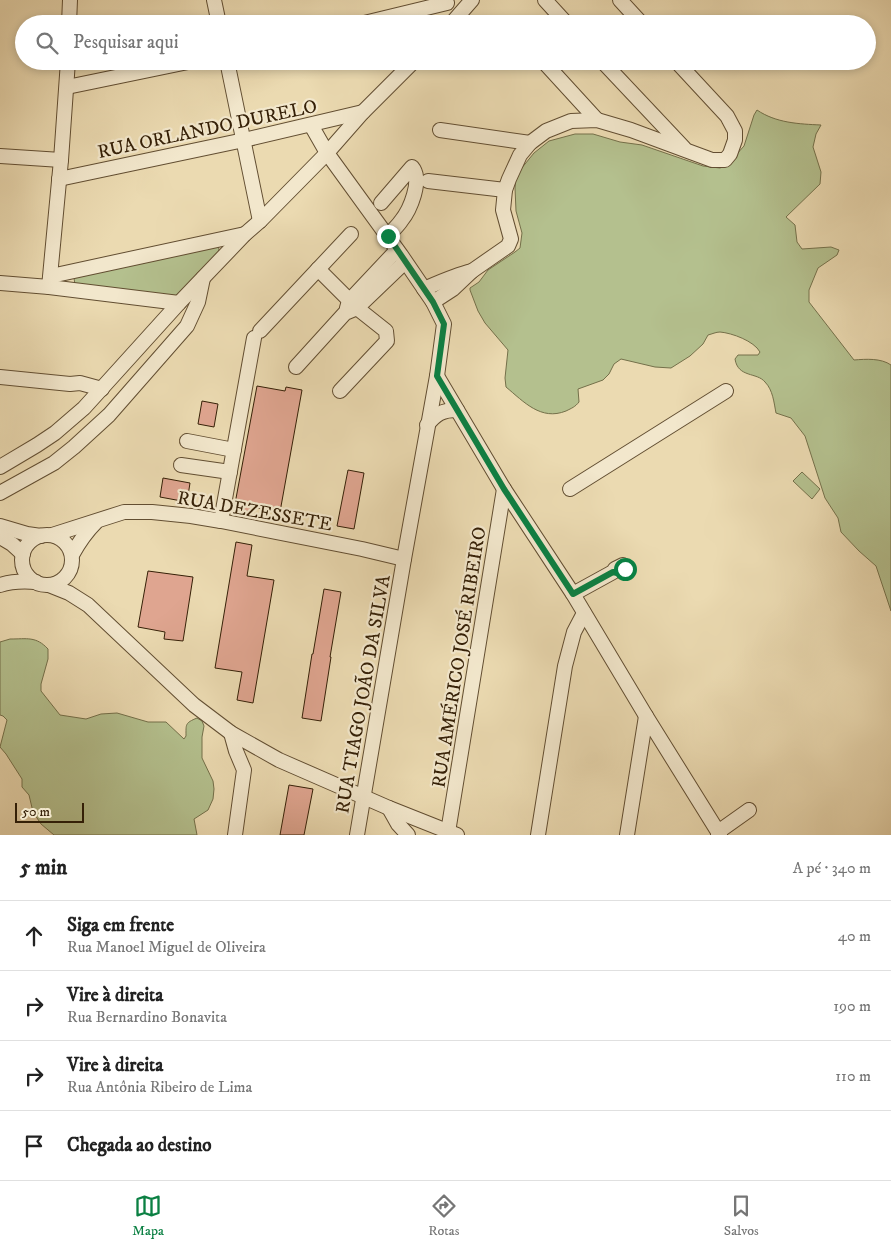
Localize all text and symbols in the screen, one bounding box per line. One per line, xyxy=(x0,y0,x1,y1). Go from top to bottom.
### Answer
search box xyxy=(15,15,876,70)
icon: search xyxy=(33,29,61,57)
text: Pesquisar aqui xyxy=(73,31,179,54)
street label: RUA ORLANDO DURELO xyxy=(95,95,319,164)
route end xyxy=(377,225,400,248)
street label: RUA DEZESSETE xyxy=(175,487,334,536)
street label: RUA AMÉRICO JOSÉ RIBEIRO xyxy=(426,525,492,789)
route start xyxy=(614,558,637,581)
street label: RUA TIAGO JOÃO DA SILVA xyxy=(329,572,396,815)
scale bar xyxy=(15,800,84,823)
text: 50 m xyxy=(22,803,50,821)
text: 5 min xyxy=(20,855,67,881)
text: A pé · 340 m xyxy=(793,858,871,878)
text: Siga em frente xyxy=(67,914,174,937)
icon: ahead xyxy=(20,922,48,950)
text: 40 m xyxy=(838,926,871,946)
text: Rua Manoel Miguel de Oliveira xyxy=(67,937,266,957)
text: Vire à direita xyxy=(67,984,163,1007)
icon: right xyxy=(20,992,48,1020)
text: 190 m xyxy=(833,996,871,1016)
text: Rua Bernardino Bonavita xyxy=(67,1007,227,1027)
text: Vire à direita xyxy=(67,1054,163,1077)
icon: right xyxy=(20,1062,48,1090)
text: 110 m xyxy=(835,1066,871,1086)
text: Rua Antônia Ribeiro de Lima xyxy=(67,1077,252,1097)
icon: arrive xyxy=(20,1132,48,1160)
text: Chegada ao destino xyxy=(67,1134,212,1157)
tab: Mapa xyxy=(132,1192,164,1240)
tab: Rotas xyxy=(428,1192,459,1240)
tab: Salvos xyxy=(724,1192,759,1240)

